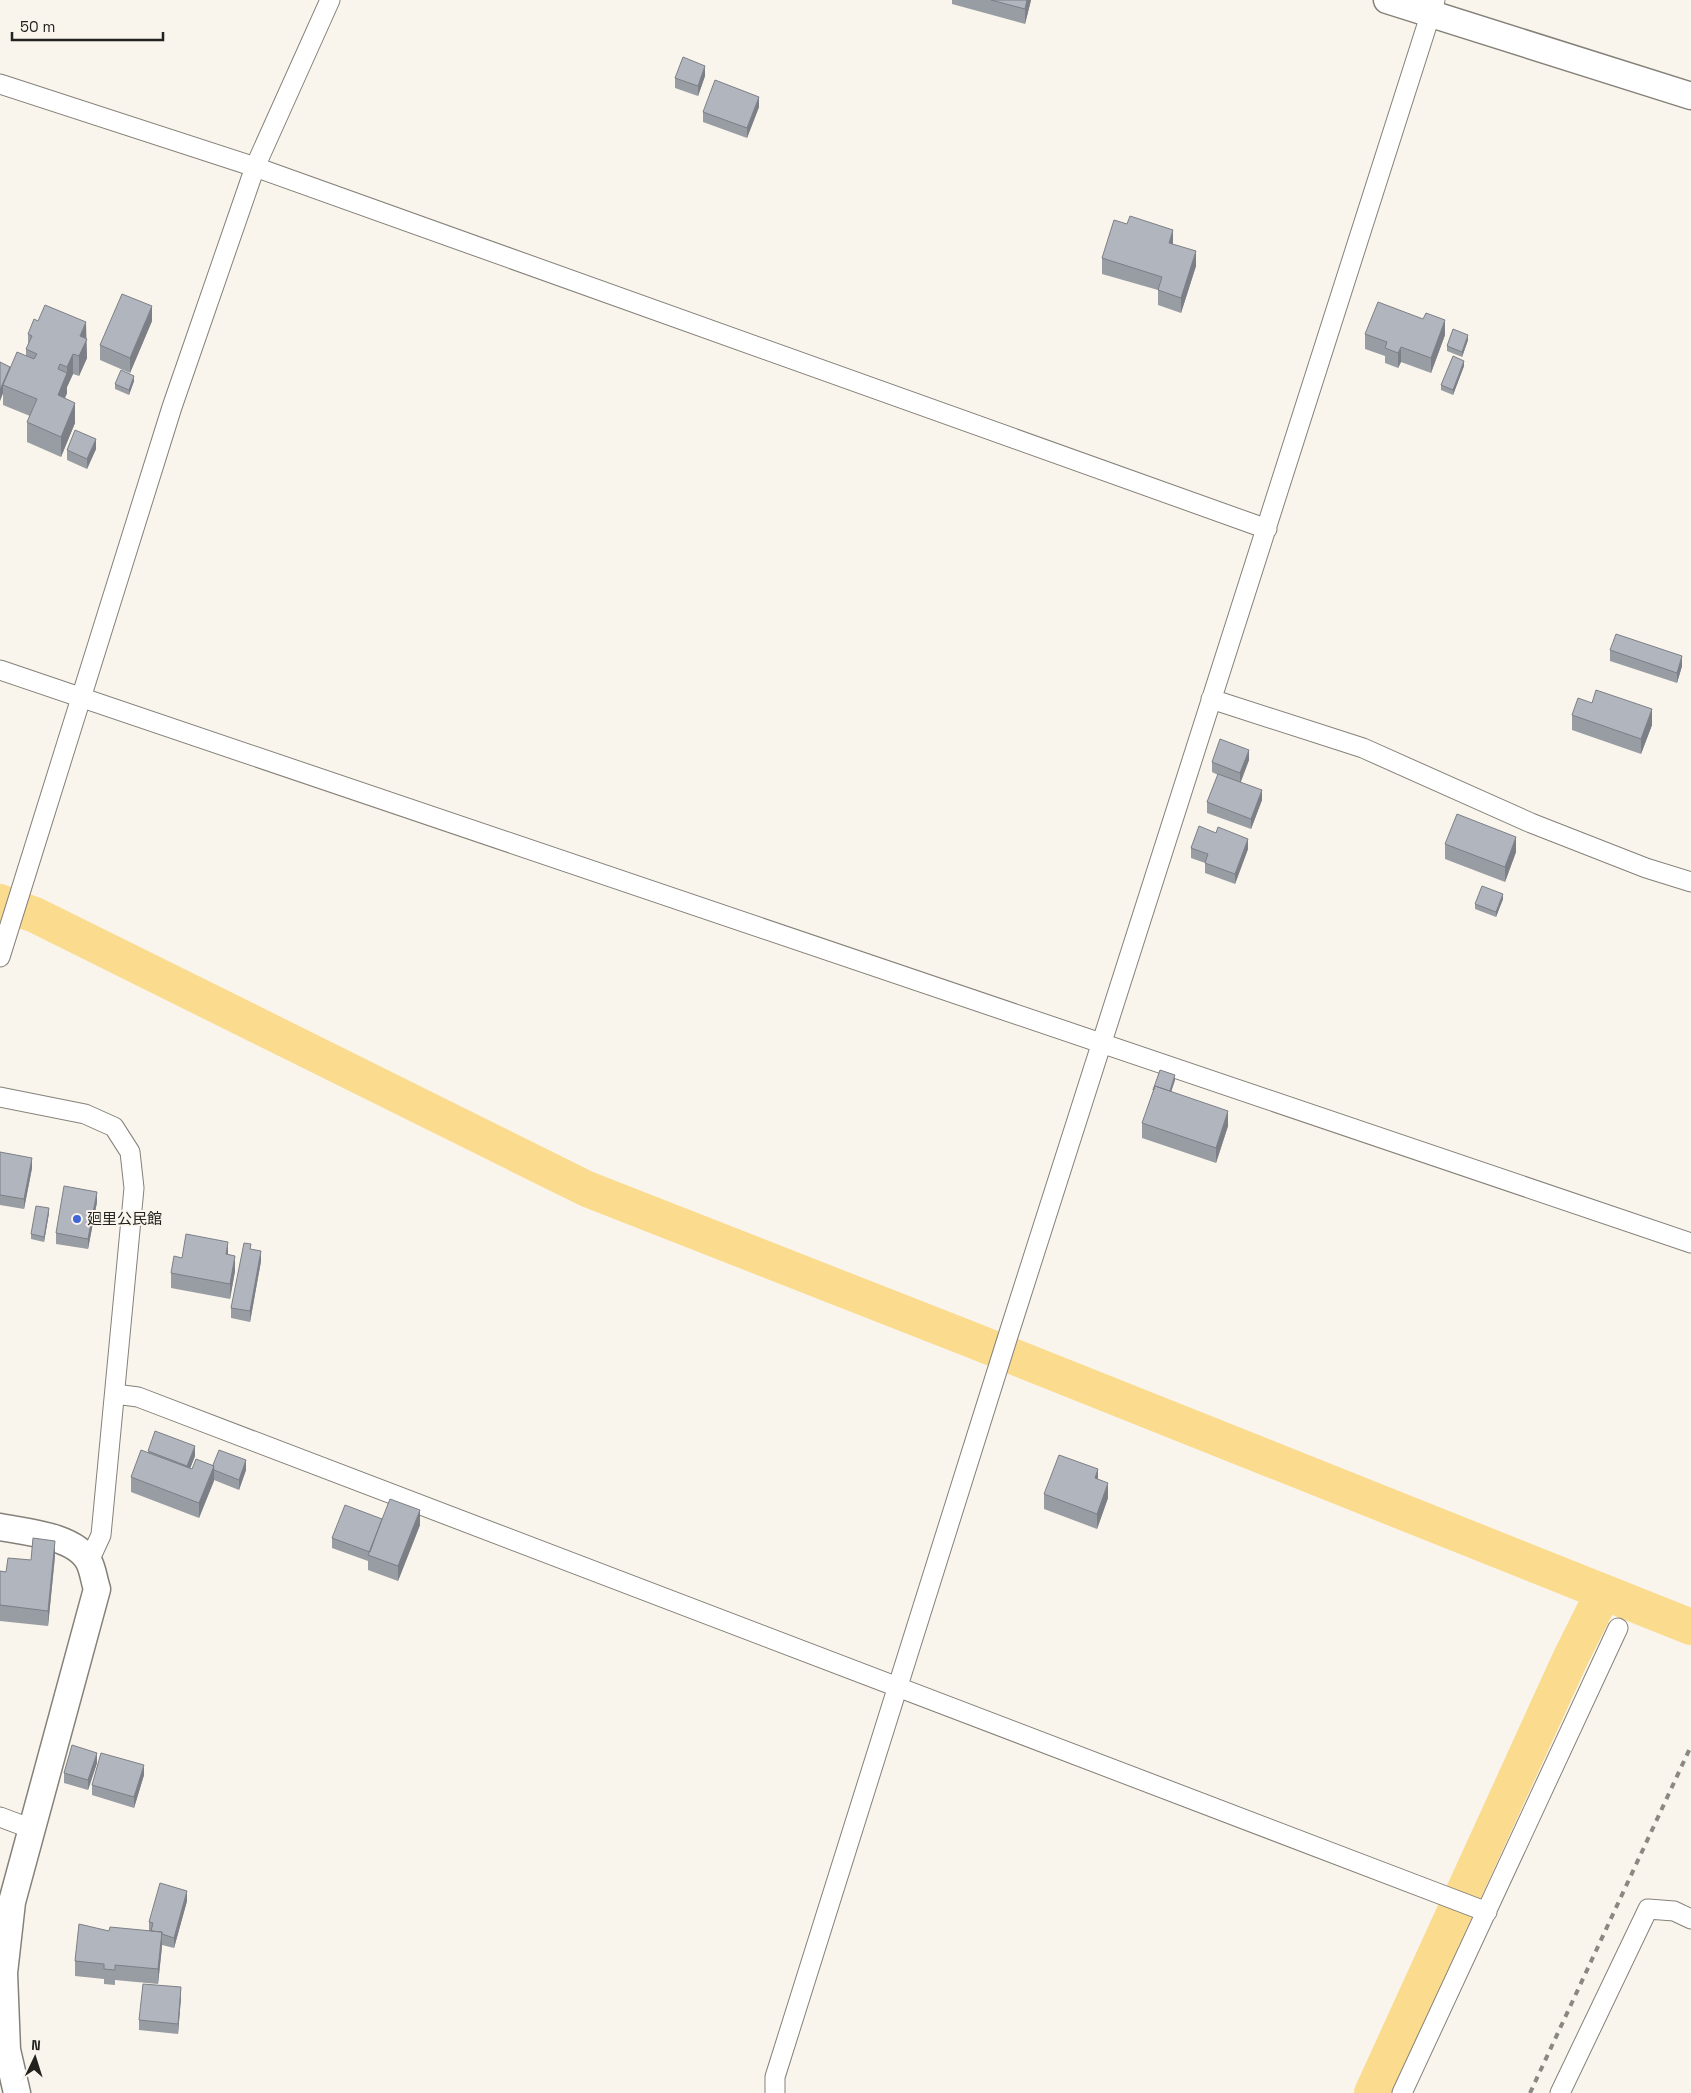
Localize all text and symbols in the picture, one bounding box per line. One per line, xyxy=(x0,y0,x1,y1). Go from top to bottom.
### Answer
scale bar xyxy=(12,10,164,42)
text: 50 m xyxy=(20,17,55,36)
place label: 廻里公民館 xyxy=(87,1209,162,1228)
marker: 廻里公民館 xyxy=(71,1213,83,1225)
north arrow xyxy=(10,2033,60,2083)
text: N xyxy=(31,2036,41,2054)

